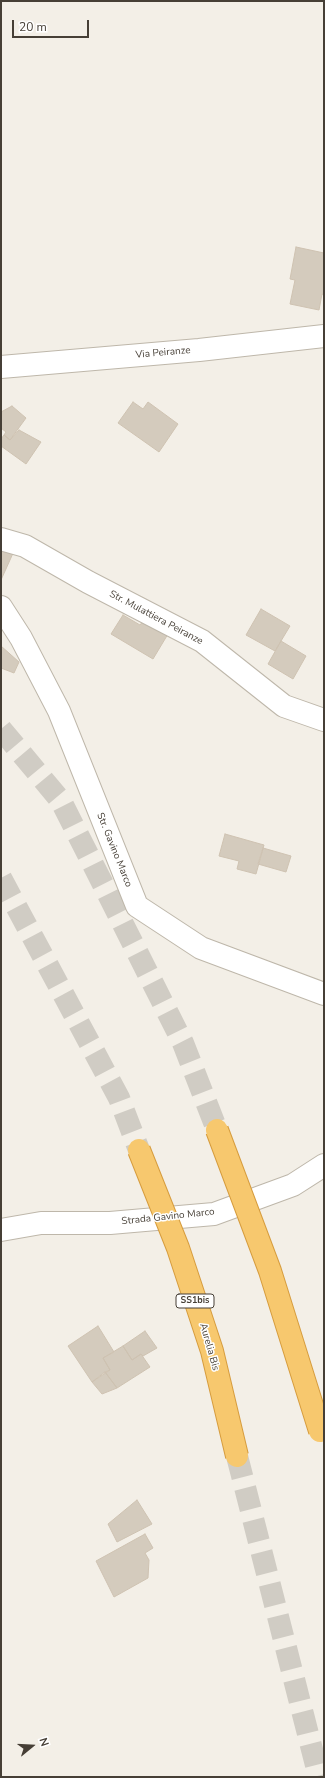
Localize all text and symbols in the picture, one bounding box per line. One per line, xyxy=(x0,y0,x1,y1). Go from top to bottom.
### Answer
scale bar xyxy=(14,12,91,38)
text: 20 m xyxy=(19,19,47,35)
street label: Via Peiranze xyxy=(135,345,191,361)
street label: Str. Mulattiera Peiranze xyxy=(107,588,205,648)
street label: Str. Gavino Marco xyxy=(94,811,134,889)
street label: Strada Gavino Marco xyxy=(121,1206,215,1228)
road number: SS1bis xyxy=(176,1294,214,1308)
street label: Aurelia Bis xyxy=(197,1322,221,1372)
north arrow xyxy=(12,1726,52,1766)
text: N xyxy=(35,1736,52,1748)

